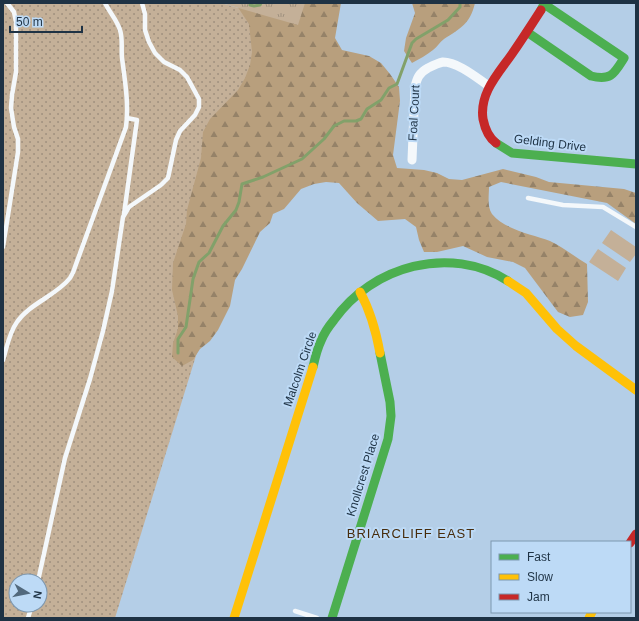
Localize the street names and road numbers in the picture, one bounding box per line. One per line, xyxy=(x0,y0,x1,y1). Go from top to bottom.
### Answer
street label: Foal Court xyxy=(406,84,422,141)
street label: Gelding Drive xyxy=(513,132,587,154)
street label: Malcolm Circle xyxy=(281,329,320,408)
street label: Knollcrest Place xyxy=(344,432,382,518)

